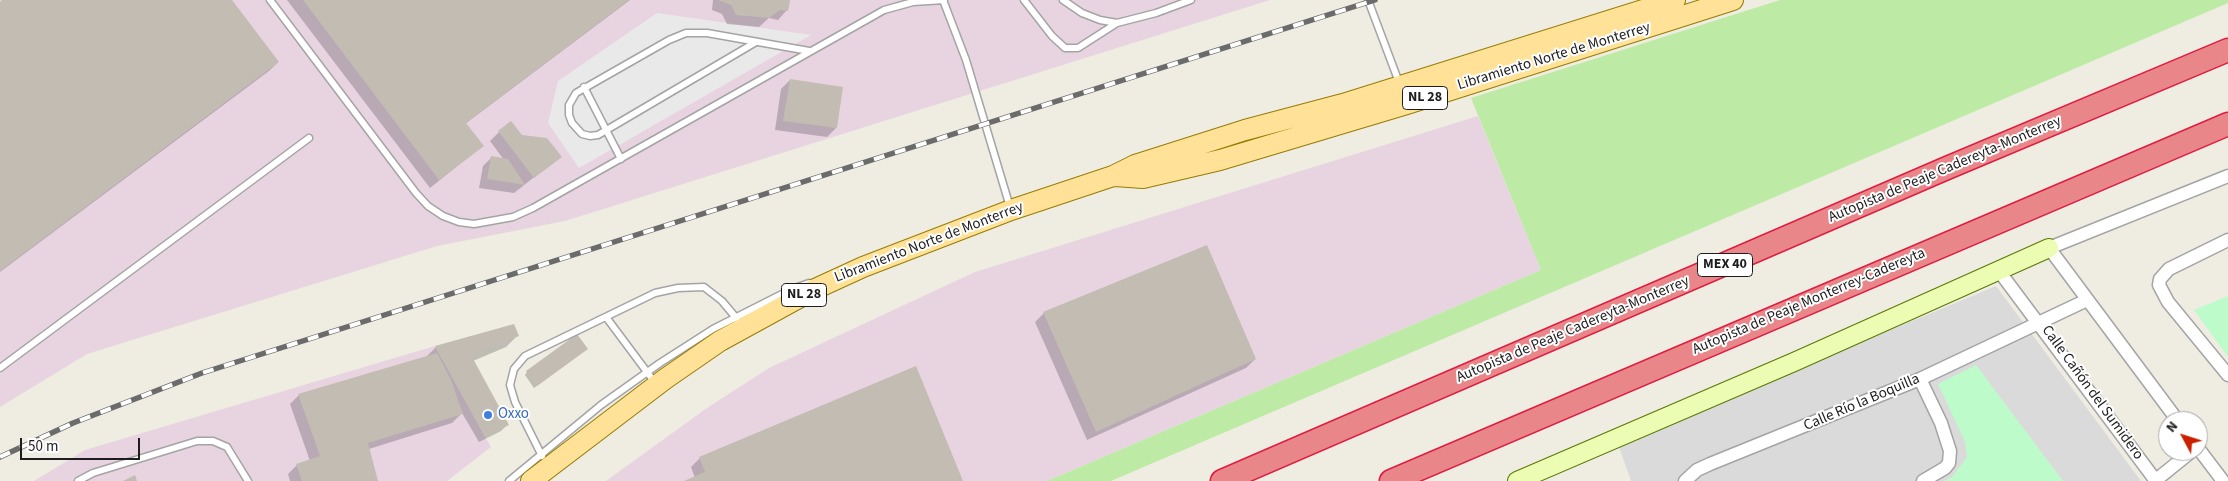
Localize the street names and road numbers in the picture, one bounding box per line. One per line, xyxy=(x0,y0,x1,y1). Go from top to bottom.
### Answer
street label: Libramiento Norte de Monterrey xyxy=(1455,19,1653,95)
road number: NL 28 xyxy=(1402,86,1448,110)
street label: Autopista de Peaje Cadereyta-Monterrey xyxy=(1826,113,2064,227)
street label: Libramiento Norte de Monterrey xyxy=(832,199,1026,287)
street label: Autopista de Peaje Monterrey-Cadereyta xyxy=(1690,245,1928,359)
road number: MEX 40 xyxy=(1698,254,1752,276)
street label: Autopista de Peaje Cadereyta-Monterrey xyxy=(1454,273,1692,387)
road number: NL 28 xyxy=(782,284,826,306)
street label: Calle Cañón del Sumidero xyxy=(2037,322,2147,464)
street label: Calle Río la Boquilla xyxy=(1801,370,1923,436)

